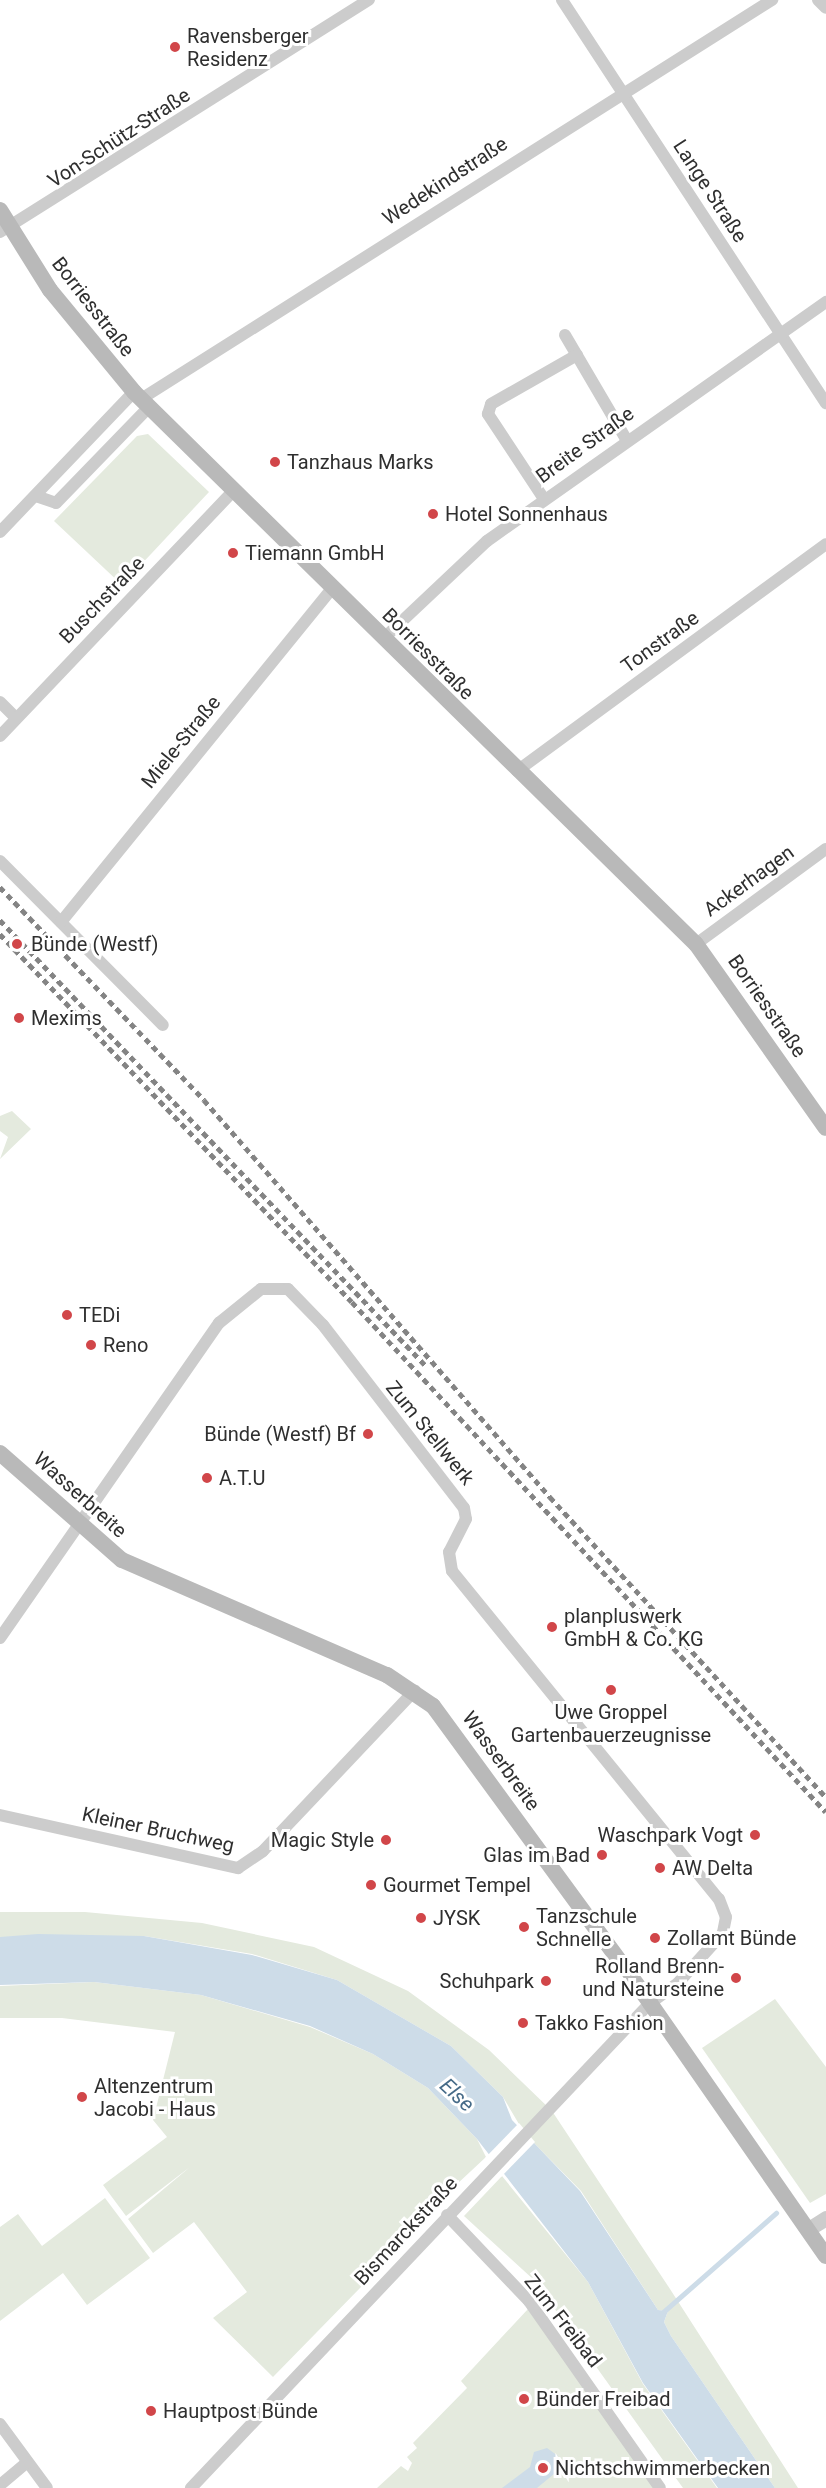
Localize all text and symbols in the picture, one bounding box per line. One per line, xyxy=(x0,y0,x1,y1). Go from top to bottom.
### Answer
place label: Ravensberger Residenz xyxy=(187,24,309,71)
marker: Ravensberger Residenz xyxy=(168,40,182,54)
street label: Von-Schütz-Straße xyxy=(43,83,195,193)
street label: Wedekindstraße xyxy=(378,132,512,230)
street label: Lange Straße xyxy=(668,135,752,247)
street label: Borriesstraße xyxy=(47,252,139,362)
street label: Breite Straße xyxy=(532,402,638,488)
place label: Tanzhaus Marks xyxy=(287,450,433,474)
marker: Tanzhaus Marks xyxy=(268,455,282,469)
place label: Hotel Sonnenhaus xyxy=(445,502,608,526)
marker: Hotel Sonnenhaus xyxy=(426,507,440,521)
place label: Tiemann GmbH xyxy=(245,541,385,565)
marker: Tiemann GmbH xyxy=(226,546,240,560)
street label: Buschstraße xyxy=(54,551,150,649)
street label: Borriesstraße xyxy=(377,603,479,705)
street label: Tonstraße xyxy=(617,606,703,678)
street label: Miele-Straße xyxy=(136,691,226,793)
street label: Ackerhagen xyxy=(699,840,799,922)
place label: Bünde (Westf) xyxy=(31,932,158,956)
marker: Bünde (Westf) xyxy=(8,935,26,953)
street label: Borriesstraße xyxy=(723,950,811,1062)
place label: Mexims xyxy=(31,1006,102,1030)
marker: Mexims xyxy=(12,1011,26,1025)
place label: TEDi xyxy=(79,1303,120,1327)
marker: TEDi xyxy=(60,1308,74,1322)
place label: Reno xyxy=(103,1333,148,1357)
marker: Reno xyxy=(84,1338,98,1352)
street label: Zum Stellwerk xyxy=(381,1376,479,1490)
place label: Bünde (Westf) Bf xyxy=(204,1422,356,1446)
marker: Bünde (Westf) Bf xyxy=(361,1427,375,1441)
street label: Wasserbreite xyxy=(29,1447,131,1543)
place label: A.T.U xyxy=(219,1466,265,1490)
marker: A.T.U xyxy=(200,1471,214,1485)
place label: planpluswerk GmbH & Co. KG xyxy=(564,1604,704,1651)
marker: planpluswerk GmbH & Co. KG xyxy=(545,1620,559,1634)
marker: Uwe Groppel Gartenbauerzeugnisse xyxy=(604,1683,618,1697)
place label: Uwe Groppel Gartenbauerzeugnisse xyxy=(511,1700,711,1747)
street label: Wasserbreite xyxy=(457,1707,545,1815)
street label: Kleiner Bruchweg xyxy=(80,1802,236,1858)
place label: Waschpark Vogt xyxy=(597,1823,743,1847)
place label: Magic Style xyxy=(271,1828,374,1852)
marker: Waschpark Vogt xyxy=(748,1828,762,1842)
marker: Magic Style xyxy=(379,1833,393,1847)
place label: Glas im Bad xyxy=(483,1843,590,1867)
marker: Glas im Bad xyxy=(595,1848,609,1862)
place label: AW Delta xyxy=(672,1856,753,1880)
marker: AW Delta xyxy=(653,1861,667,1875)
place label: Gourmet Tempel xyxy=(383,1873,531,1897)
marker: Gourmet Tempel xyxy=(364,1878,378,1892)
place label: Tanzschule Schnelle xyxy=(536,1904,637,1951)
place label: JYSK xyxy=(433,1906,480,1930)
marker: JYSK xyxy=(414,1911,428,1925)
marker: Tanzschule Schnelle xyxy=(517,1920,531,1934)
place label: Zollamt Bünde xyxy=(667,1926,796,1950)
marker: Zollamt Bünde xyxy=(648,1931,662,1945)
place label: Rolland Brenn- und Natursteine xyxy=(582,1954,724,2001)
place label: Schuhpark xyxy=(440,1969,534,1993)
marker: Rolland Brenn- und Natursteine xyxy=(729,1971,743,1985)
marker: Schuhpark xyxy=(539,1974,553,1988)
place label: Takko Fashion xyxy=(535,2011,664,2035)
marker: Takko Fashion xyxy=(516,2016,530,2030)
water label: Else xyxy=(435,2073,479,2117)
place label: Altenzentrum Jacobi - Haus xyxy=(94,2074,216,2121)
marker: Altenzentrum Jacobi - Haus xyxy=(75,2090,89,2104)
street label: Bismarckstraße xyxy=(350,2172,462,2290)
street label: Zum Freibad xyxy=(519,2270,607,2372)
place label: Bünder Freibad xyxy=(536,2387,670,2411)
marker: Bünder Freibad xyxy=(517,2392,531,2406)
place label: Hauptpost Bünde xyxy=(163,2399,318,2423)
marker: Hauptpost Bünde xyxy=(144,2404,158,2418)
place label: Nichtschwimmerbecken xyxy=(555,2456,770,2480)
marker: Nichtschwimmerbecken xyxy=(536,2461,550,2475)

